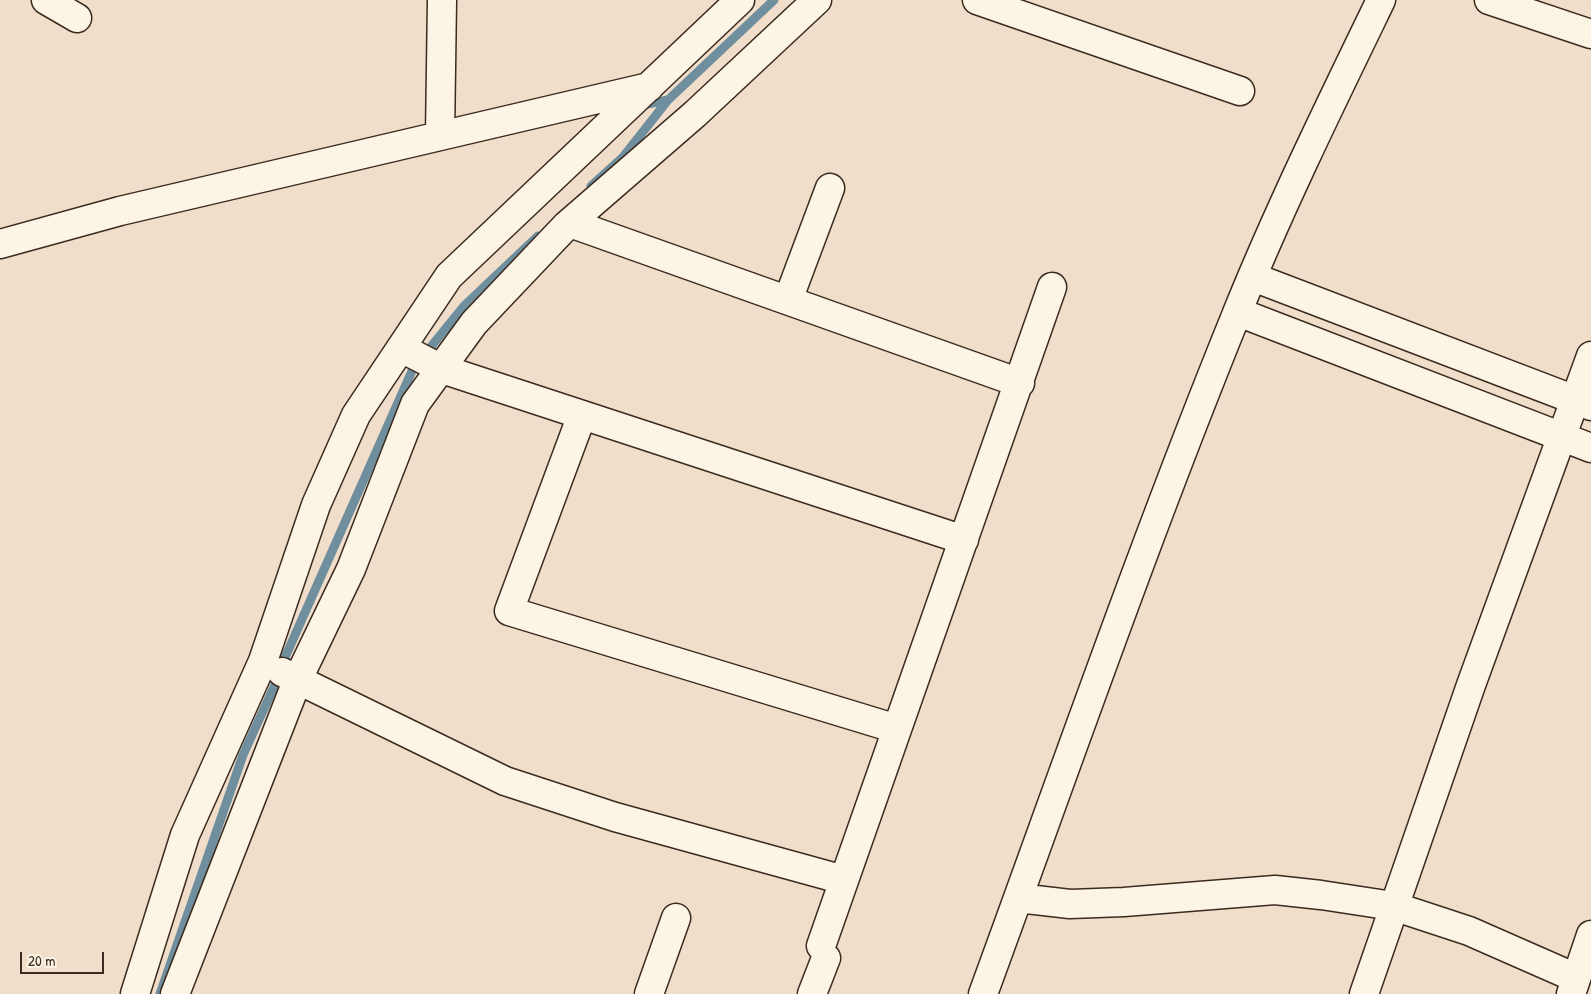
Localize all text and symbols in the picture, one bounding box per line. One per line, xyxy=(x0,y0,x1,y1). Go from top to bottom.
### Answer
scale bar xyxy=(22,942,106,974)
text: 20 m xyxy=(28,950,55,971)

